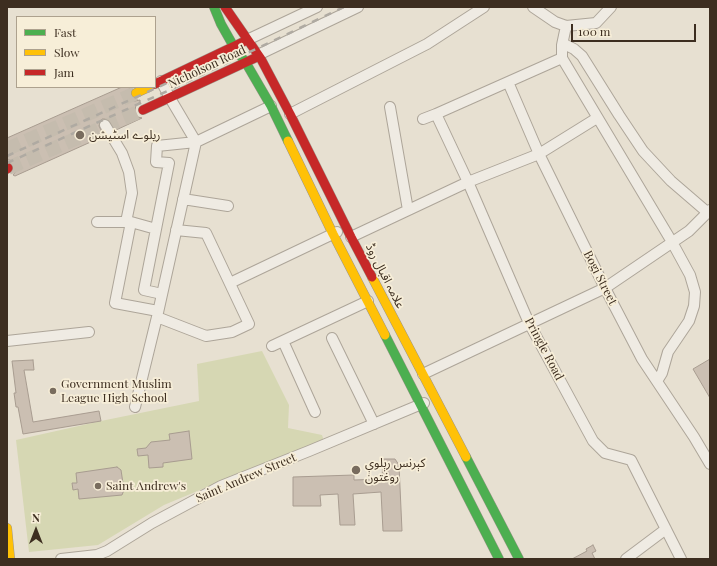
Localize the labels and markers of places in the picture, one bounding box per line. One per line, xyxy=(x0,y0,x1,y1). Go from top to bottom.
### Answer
place label: ریلوے اسٹیشن xyxy=(89,128,160,142)
marker: ریلوے اسٹیشن xyxy=(74,129,86,141)
place label: Government Muslim League High School xyxy=(61,377,172,405)
marker: Government Muslim League High School xyxy=(48,386,58,396)
place label: کېرنس رېلوې روغتون xyxy=(365,456,426,484)
marker: کېرنس رېلوې روغتون xyxy=(350,464,362,476)
place label: Saint Andrew's xyxy=(106,479,186,493)
marker: Saint Andrew's xyxy=(93,481,103,491)

